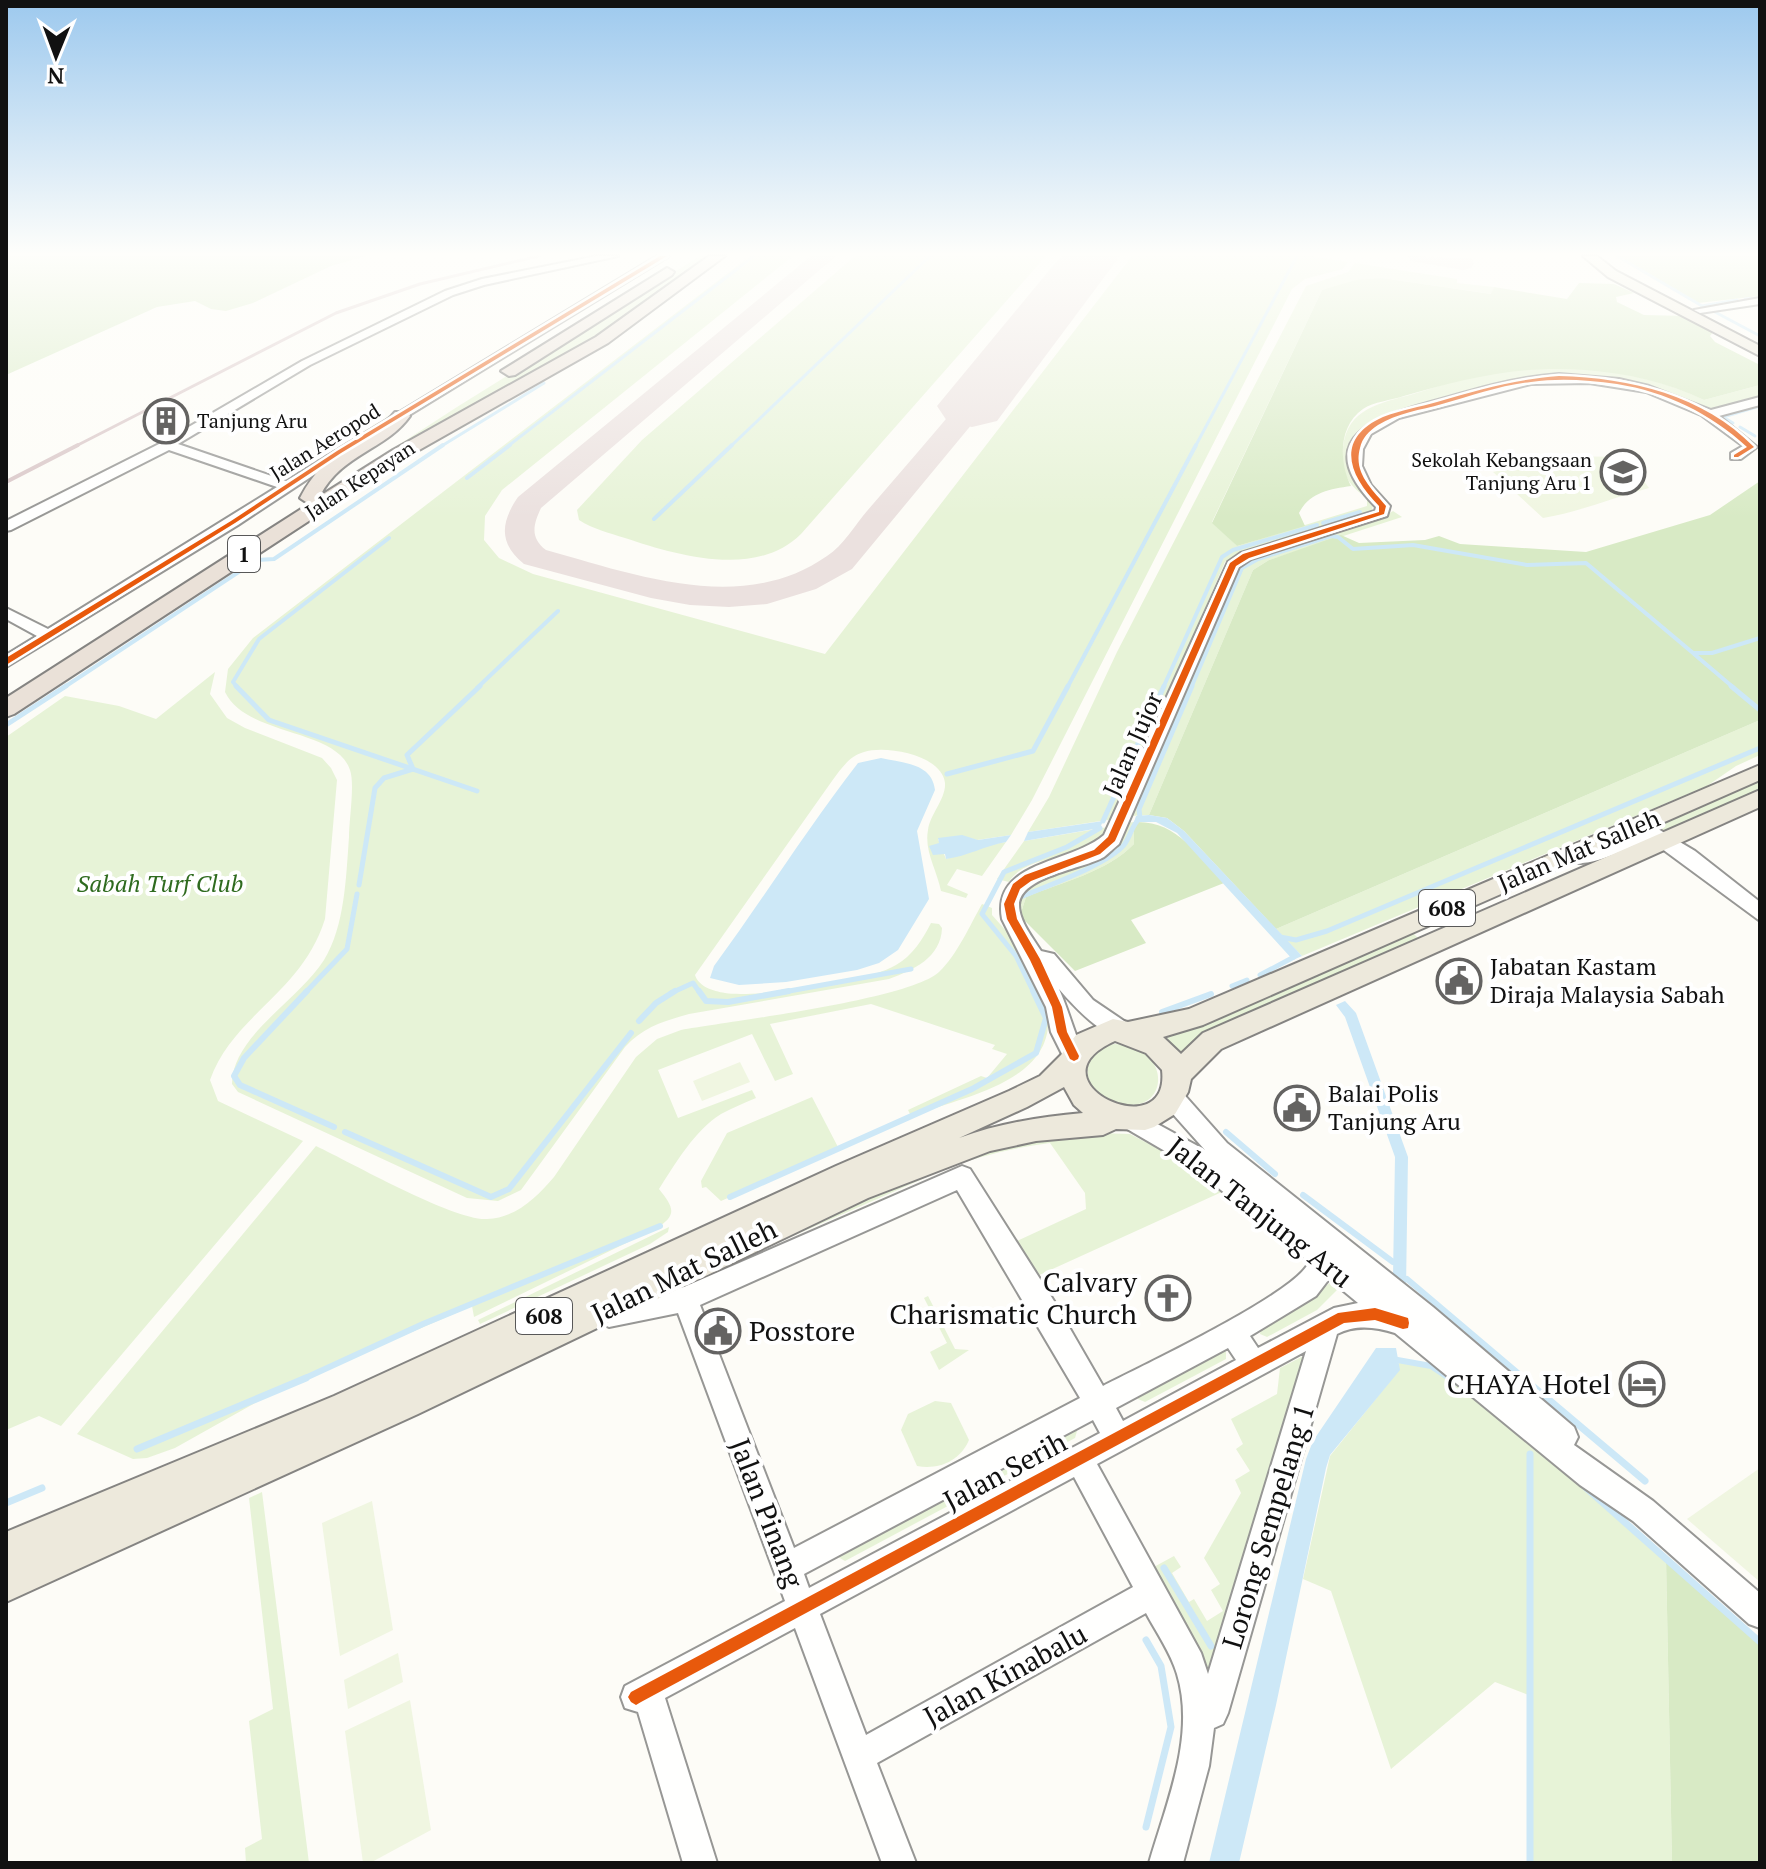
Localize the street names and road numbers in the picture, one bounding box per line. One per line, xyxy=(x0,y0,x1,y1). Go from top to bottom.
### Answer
street label: Jalan Aeropod xyxy=(265,397,385,486)
street label: Jalan Kepayan xyxy=(300,434,420,525)
road number: 1 xyxy=(228,536,260,572)
street label: Jalan Jujor xyxy=(1095,686,1170,801)
street label: Jalan Mat Salleh xyxy=(1493,802,1664,899)
road number: 608 xyxy=(1419,890,1475,926)
street label: Jalan Tanjung Aru xyxy=(1160,1128,1360,1295)
street label: Jalan Mat Salleh xyxy=(585,1210,783,1331)
road number: 608 xyxy=(516,1298,572,1334)
street label: Lorong Sempelang 1 xyxy=(1213,1399,1322,1653)
street label: Jalan Serih xyxy=(937,1423,1073,1518)
street label: Jalan Pinang xyxy=(722,1433,813,1594)
street label: Jalan Kinabalu xyxy=(917,1615,1093,1735)

